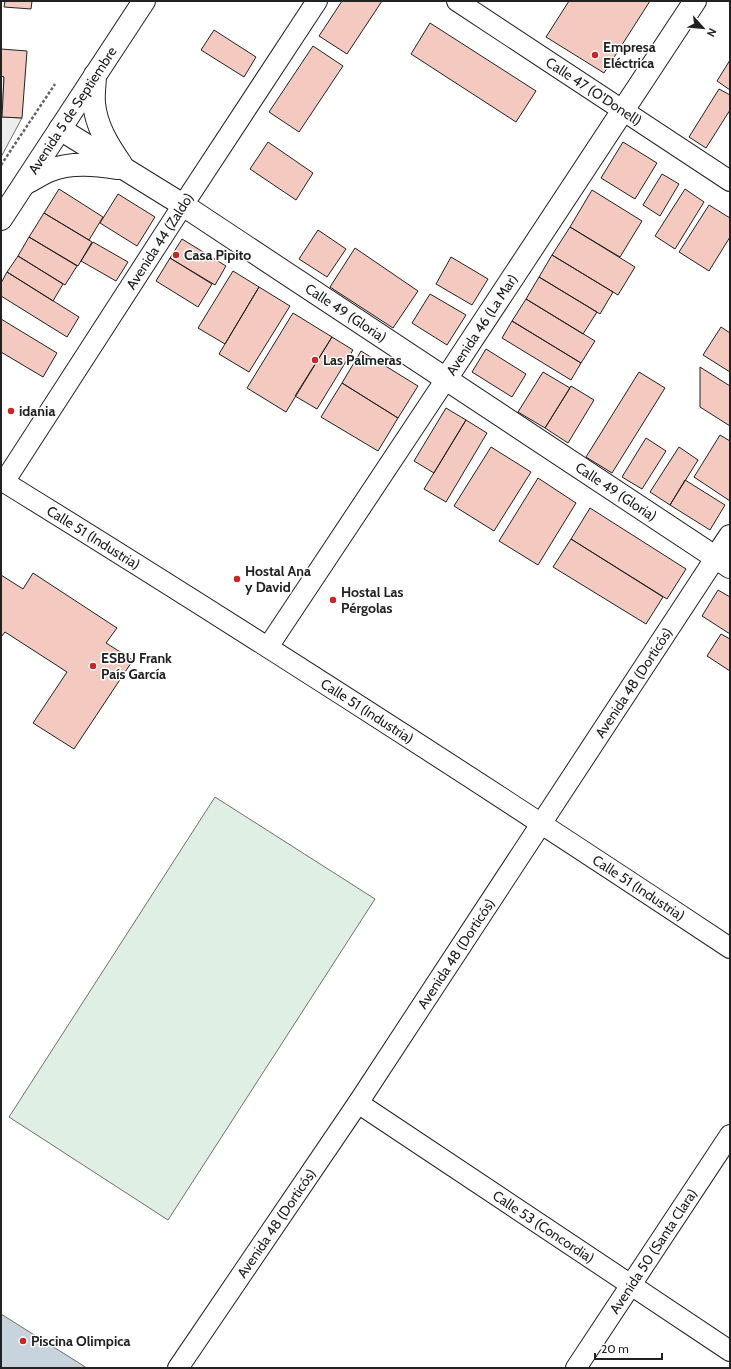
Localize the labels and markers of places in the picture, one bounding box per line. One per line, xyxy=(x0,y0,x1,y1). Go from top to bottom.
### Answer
place label: Empresa Eléctrica xyxy=(603,38,656,72)
marker: Empresa Eléctrica xyxy=(590,50,600,60)
place label: Casa Pipito xyxy=(184,246,251,264)
marker: Casa Pipito xyxy=(171,250,181,260)
place label: Las Palmeras xyxy=(323,351,402,369)
marker: Las Palmeras xyxy=(310,355,320,365)
place label: idania xyxy=(19,402,55,420)
marker: idania xyxy=(6,406,16,416)
place label: Hostal Ana y David xyxy=(245,562,311,596)
marker: Hostal Ana y David xyxy=(232,574,242,584)
place label: Hostal Las Pérgolas xyxy=(341,583,404,617)
marker: Hostal Las Pérgolas xyxy=(328,595,338,605)
place label: ESBU Frank País García xyxy=(101,649,172,683)
marker: ESBU Frank País García xyxy=(88,661,98,671)
place label: Piscina Olimpica xyxy=(31,1332,131,1350)
marker: Piscina Olimpica xyxy=(18,1336,28,1346)

